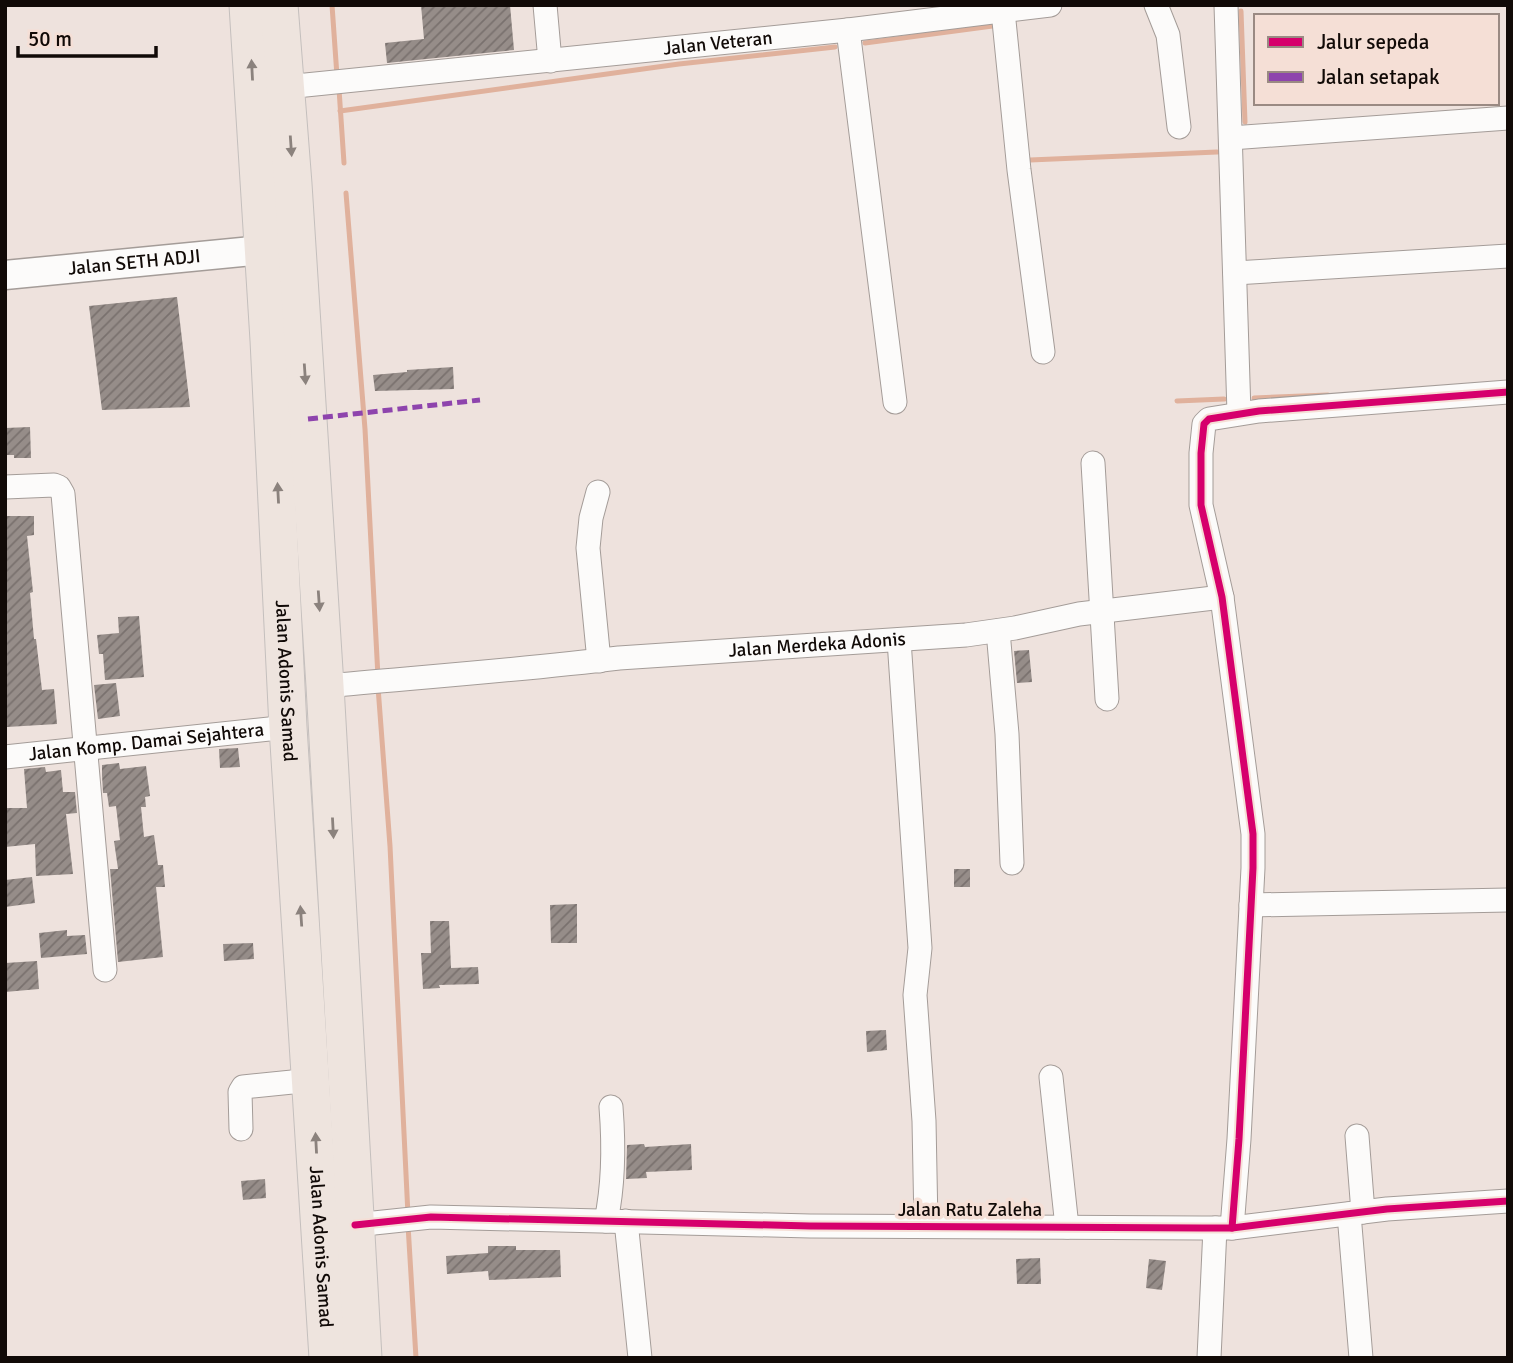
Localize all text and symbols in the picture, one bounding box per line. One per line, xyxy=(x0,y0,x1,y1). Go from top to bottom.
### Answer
scale bar xyxy=(18,14,156,58)
legend xyxy=(1254,14,1499,105)
text: 50 m xyxy=(28,26,72,52)
street label: Jalan Veteran xyxy=(662,26,774,61)
text: Jalur sepeda xyxy=(1317,29,1429,55)
one-way arrow xyxy=(246,59,257,81)
text: Jalan setapak xyxy=(1317,64,1440,90)
one-way arrow xyxy=(286,136,297,158)
street label: Jalan SETH ADJI xyxy=(67,244,202,281)
one-way arrow xyxy=(300,363,311,385)
one-way arrow xyxy=(272,482,283,504)
one-way arrow xyxy=(314,590,325,612)
street label: Jalan Adonis Samad xyxy=(270,599,302,763)
street label: Jalan Merdeka Adonis xyxy=(728,627,907,663)
street label: Jalan Komp. Damai Sejahtera xyxy=(27,718,265,766)
one-way arrow xyxy=(328,817,339,839)
one-way arrow xyxy=(295,905,306,927)
one-way arrow xyxy=(310,1132,321,1154)
street label: Jalan Adonis Samad xyxy=(304,1165,338,1328)
street label: Jalan Ratu Zaleha xyxy=(898,1198,1042,1222)

